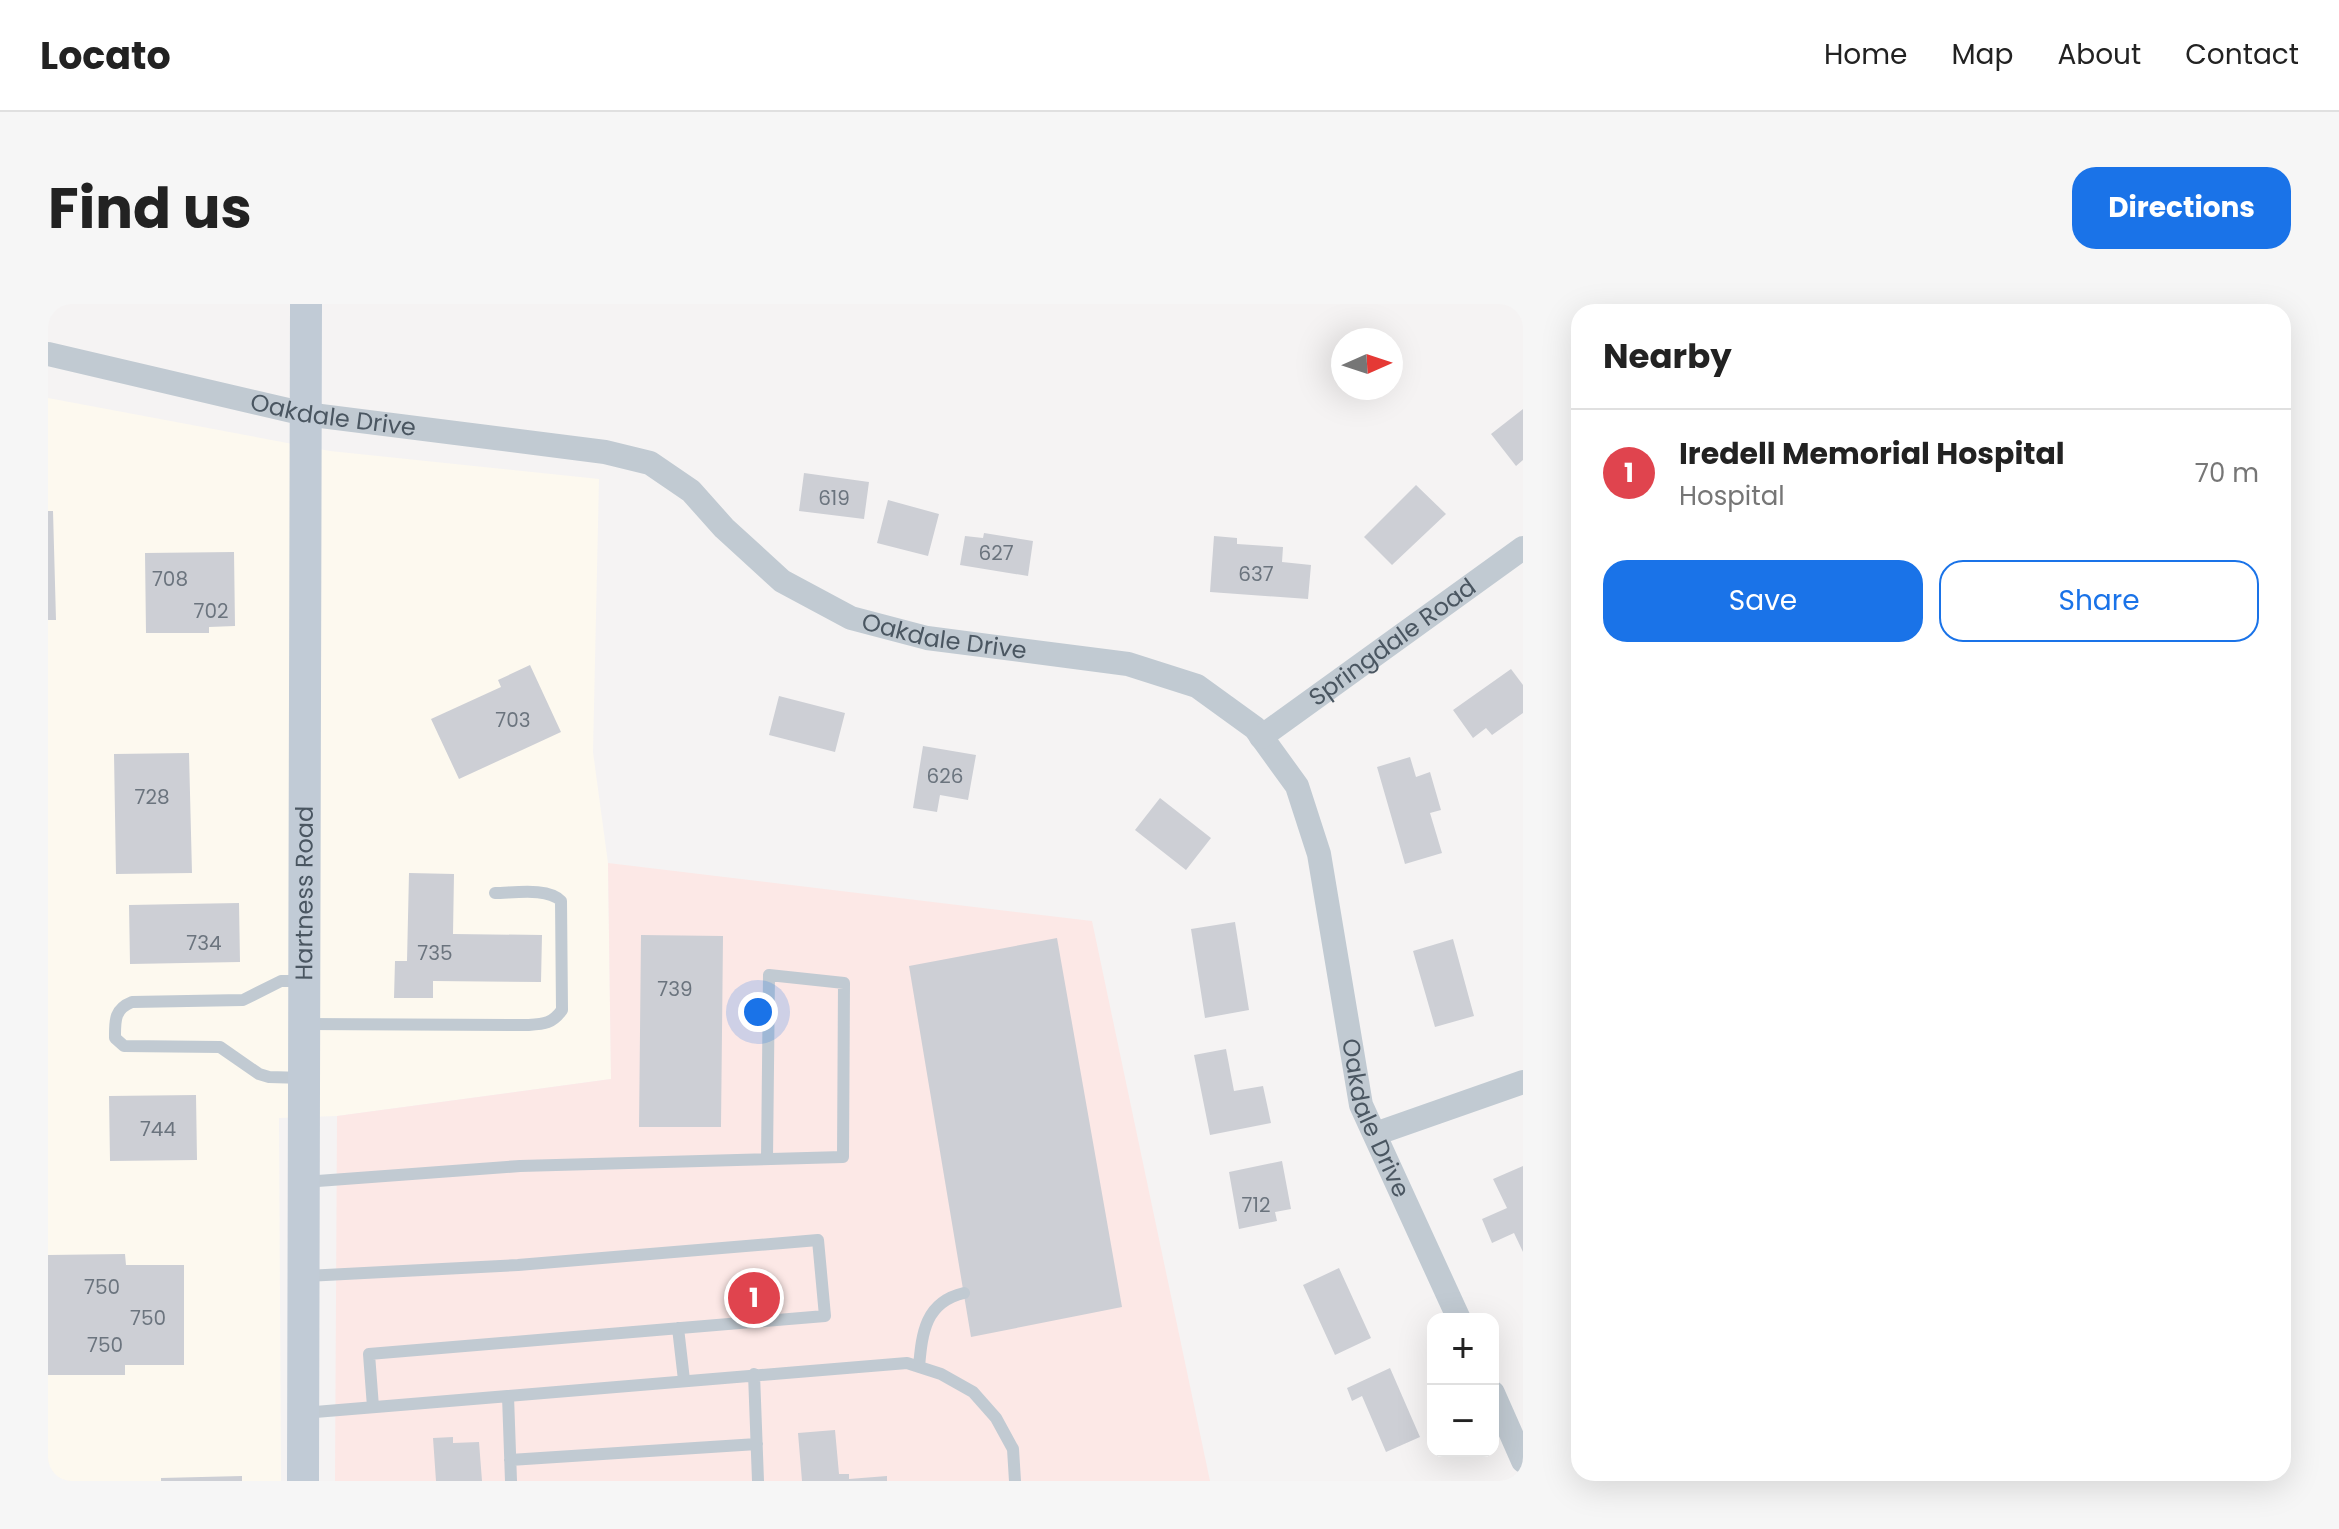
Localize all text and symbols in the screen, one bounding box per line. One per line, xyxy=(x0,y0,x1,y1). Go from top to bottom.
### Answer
text: Locato xyxy=(40,29,171,82)
text: Home xyxy=(1824,35,1907,74)
text: Map xyxy=(1951,35,2013,74)
text: About xyxy=(2057,35,2141,74)
text: Contact xyxy=(2185,35,2299,74)
button: Directions xyxy=(2072,167,2291,249)
text: Find us xyxy=(48,169,252,248)
north arrow xyxy=(1331,328,1403,400)
text: Nearby xyxy=(1603,332,1732,380)
street label: Oakdale Drive xyxy=(247,385,418,444)
text: Iredell Memorial Hospital xyxy=(1679,432,2065,475)
text: 1 xyxy=(1624,455,1634,491)
text: 70 m xyxy=(2195,455,2259,491)
text: Hospital xyxy=(1679,478,1785,514)
house number: 619 xyxy=(818,484,850,512)
house number: 627 xyxy=(978,539,1014,567)
house number: 637 xyxy=(1238,560,1274,588)
button: Save xyxy=(1603,560,1923,642)
button: Share xyxy=(1939,560,2259,642)
house number: 708 xyxy=(152,565,188,593)
street label: Springdale Road xyxy=(1302,570,1482,713)
house number: 702 xyxy=(194,597,228,625)
street label: Oakdale Drive xyxy=(858,605,1029,667)
house number: 703 xyxy=(495,706,531,734)
house number: 626 xyxy=(927,762,963,790)
house number: 728 xyxy=(134,783,170,811)
street label: Hartness Road xyxy=(287,806,321,980)
house number: 734 xyxy=(186,929,222,957)
house number: 735 xyxy=(417,939,453,967)
house number: 739 xyxy=(657,975,693,1003)
your location xyxy=(738,992,778,1032)
street label: Oakdale Drive xyxy=(1334,1036,1418,1203)
house number: 744 xyxy=(140,1115,176,1143)
house number: 712 xyxy=(1242,1191,1270,1219)
pin: 1 xyxy=(728,1268,780,1328)
house number: 750 xyxy=(84,1273,120,1301)
house number: 750 xyxy=(130,1304,166,1332)
map controls xyxy=(1427,1313,1499,1457)
button: + xyxy=(1427,1313,1499,1385)
house number: 750 xyxy=(87,1331,123,1359)
button: − xyxy=(1427,1385,1499,1457)

